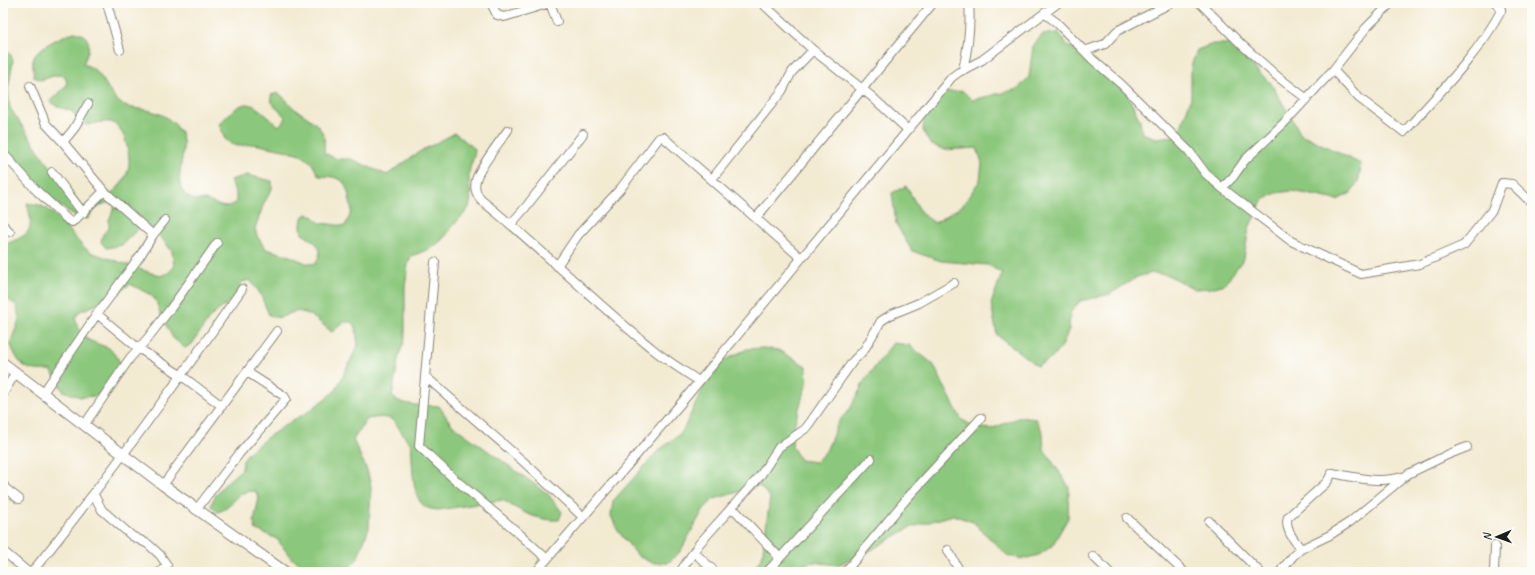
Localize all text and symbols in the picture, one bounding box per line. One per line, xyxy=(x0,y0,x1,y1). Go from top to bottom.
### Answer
north arrow xyxy=(1477,517,1517,557)
text: N xyxy=(1480,532,1494,541)

